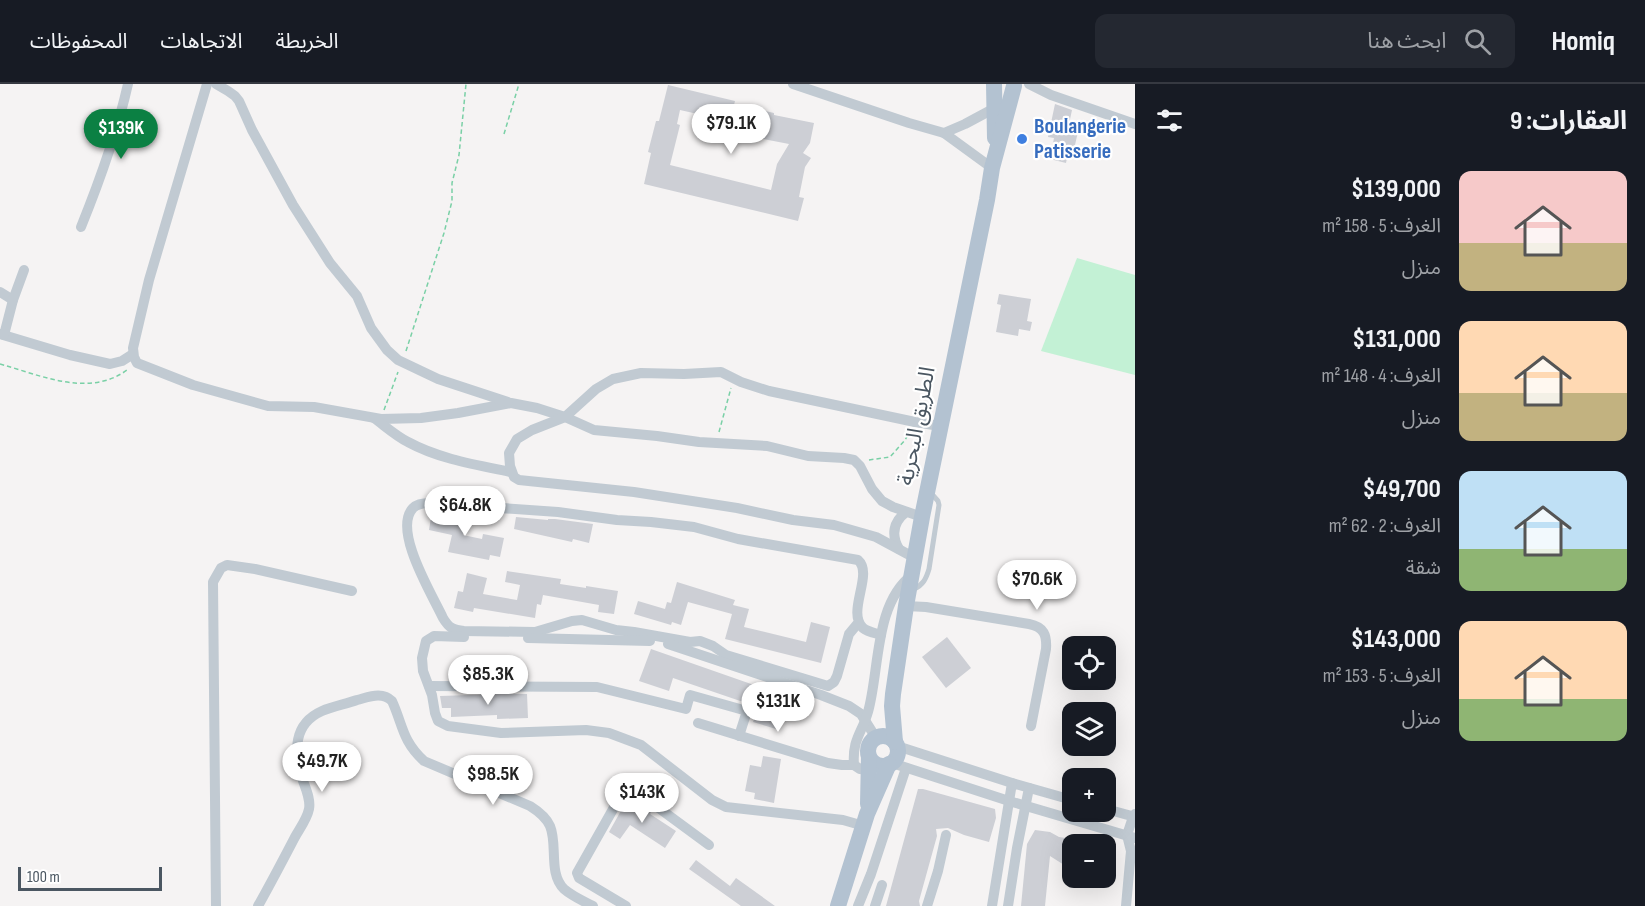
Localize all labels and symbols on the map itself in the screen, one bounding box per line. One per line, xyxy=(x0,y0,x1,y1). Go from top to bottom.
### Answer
pin: $79.1K xyxy=(682,104,780,155)
pin: $139K xyxy=(79,109,163,160)
place label: Boulangerie Patisserie xyxy=(1034,113,1126,165)
marker: Boulangerie Patisserie xyxy=(1015,132,1029,146)
street label: الطريق البحرية xyxy=(892,364,942,488)
pin: $64.8K xyxy=(416,486,514,537)
pin: $70.6K xyxy=(988,560,1086,611)
pin: $85.3K xyxy=(439,655,537,706)
pin: $131K xyxy=(736,682,820,733)
pin: $49.7K xyxy=(273,742,371,793)
pin: $98.5K xyxy=(444,755,542,806)
pin: $143K xyxy=(600,773,684,824)
scale bar xyxy=(18,864,162,892)

